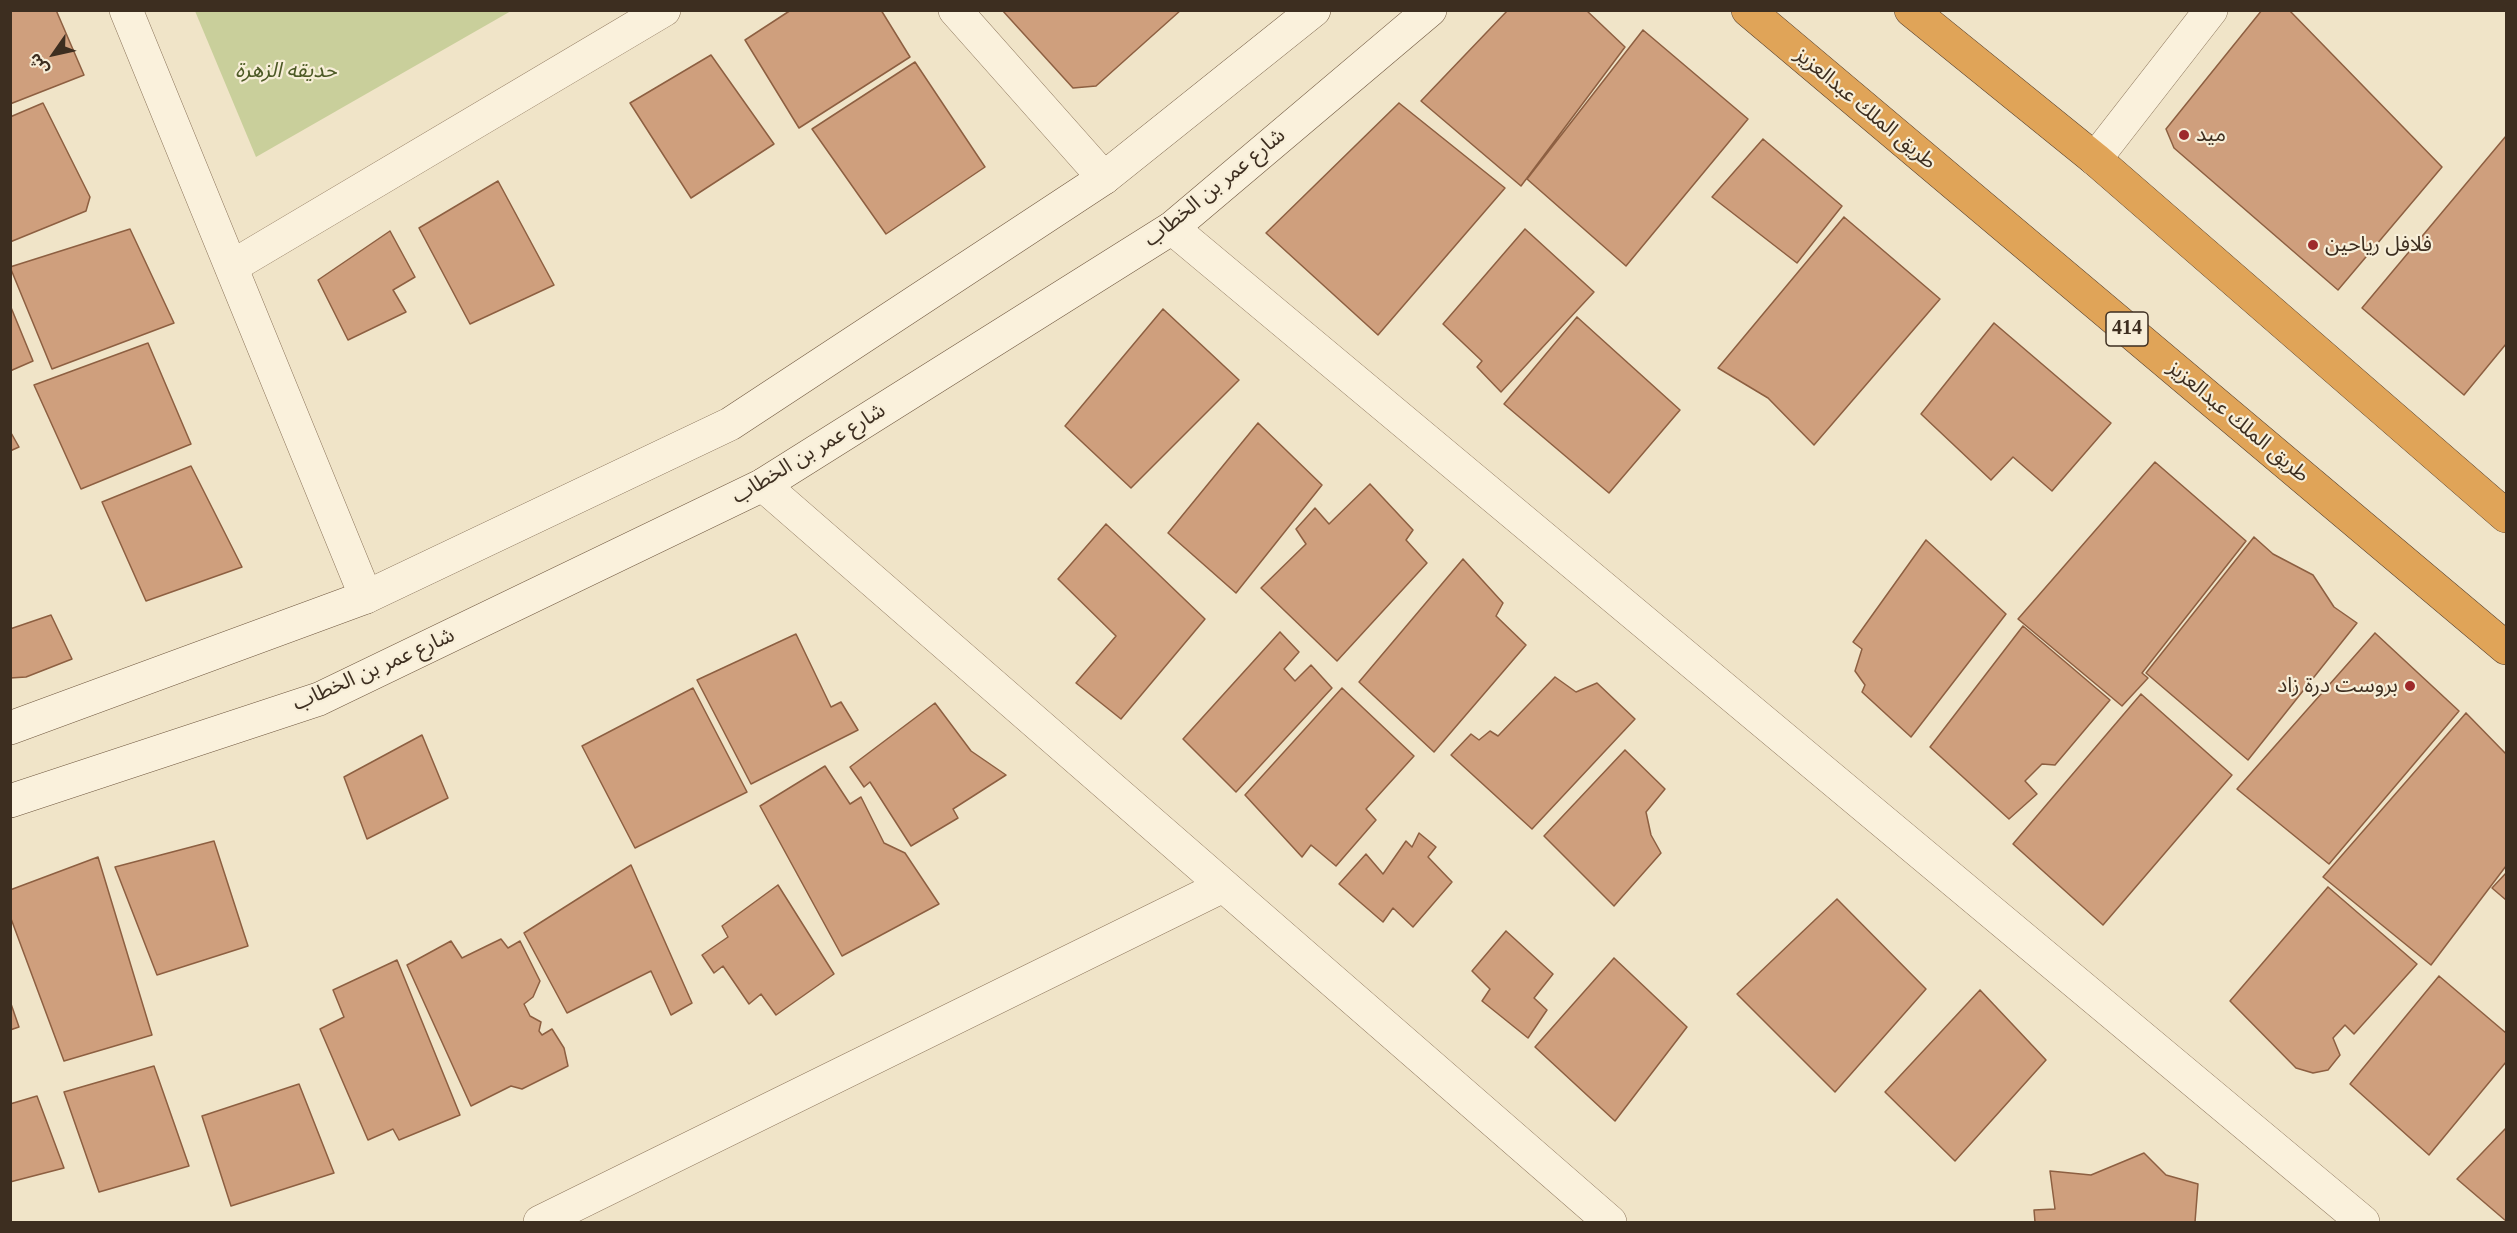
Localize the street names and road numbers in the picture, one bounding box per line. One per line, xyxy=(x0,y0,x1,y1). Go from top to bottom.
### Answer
street label: طريق الملك عبدالعزيز xyxy=(1789,43,1941,175)
street label: شارع عمر بن الخطاب xyxy=(1139,123,1291,253)
road number: 414 xyxy=(2106,312,2148,346)
street label: طريق الملك عبدالعزيز xyxy=(2162,356,2314,488)
street label: شارع عمر بن الخطاب xyxy=(728,398,890,510)
street label: شارع عمر بن الخطاب xyxy=(289,623,459,717)

